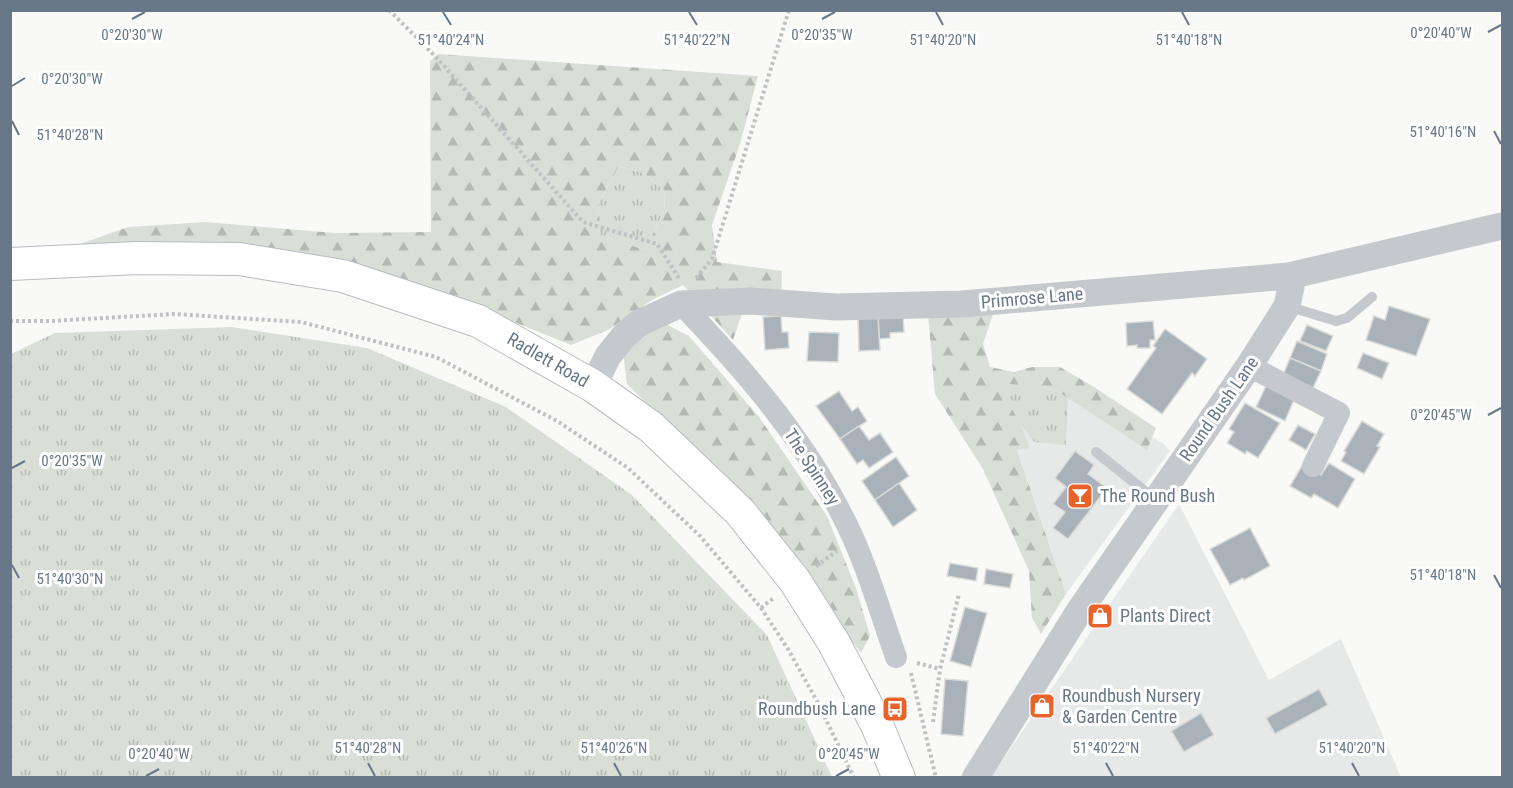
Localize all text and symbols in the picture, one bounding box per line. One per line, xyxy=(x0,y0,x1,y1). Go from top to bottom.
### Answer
text: 0°20'40"W xyxy=(1410,24,1472,42)
text: 0°20'30"W xyxy=(101,26,163,44)
text: 0°20'35"W xyxy=(791,26,853,44)
text: 51°40'24"N xyxy=(418,31,484,49)
text: 51°40'22"N xyxy=(664,31,730,49)
text: 51°40'20"N xyxy=(910,31,976,49)
text: 51°40'18"N xyxy=(1156,31,1222,49)
text: 0°20'30"W xyxy=(41,70,103,88)
text: 51°40'16"N xyxy=(1410,123,1476,141)
text: 51°40'28"N xyxy=(37,126,103,144)
street label: Primrose Lane xyxy=(980,283,1084,312)
street label: Radlett Road xyxy=(504,328,593,391)
street label: Round Bush Lane xyxy=(1175,352,1262,465)
text: 0°20'45"W xyxy=(1410,406,1472,424)
street label: The Spinney xyxy=(780,425,845,509)
text: 0°20'35"W xyxy=(41,452,103,470)
bar icon: The Round Bush xyxy=(1065,481,1095,511)
place label: The Round Bush xyxy=(1100,485,1215,506)
text: 51°40'18"N xyxy=(1410,566,1476,584)
text: 51°40'30"N xyxy=(37,570,103,588)
shop icon: Plants Direct xyxy=(1085,601,1115,631)
place label: Plants Direct xyxy=(1120,605,1211,626)
place label: Roundbush Nursery & Garden Centre xyxy=(1062,685,1201,727)
shop icon: Roundbush Nursery & Garden Centre xyxy=(1027,691,1057,721)
bus stop icon: Roundbush Lane xyxy=(880,694,910,724)
place label: Roundbush Lane xyxy=(758,698,876,719)
text: 51°40'28"N xyxy=(335,739,401,757)
text: 51°40'26"N xyxy=(581,739,647,757)
text: 51°40'22"N xyxy=(1073,739,1139,757)
text: 51°40'20"N xyxy=(1319,739,1385,757)
text: 0°20'40"W xyxy=(128,745,190,763)
text: 0°20'45"W xyxy=(818,745,880,763)

